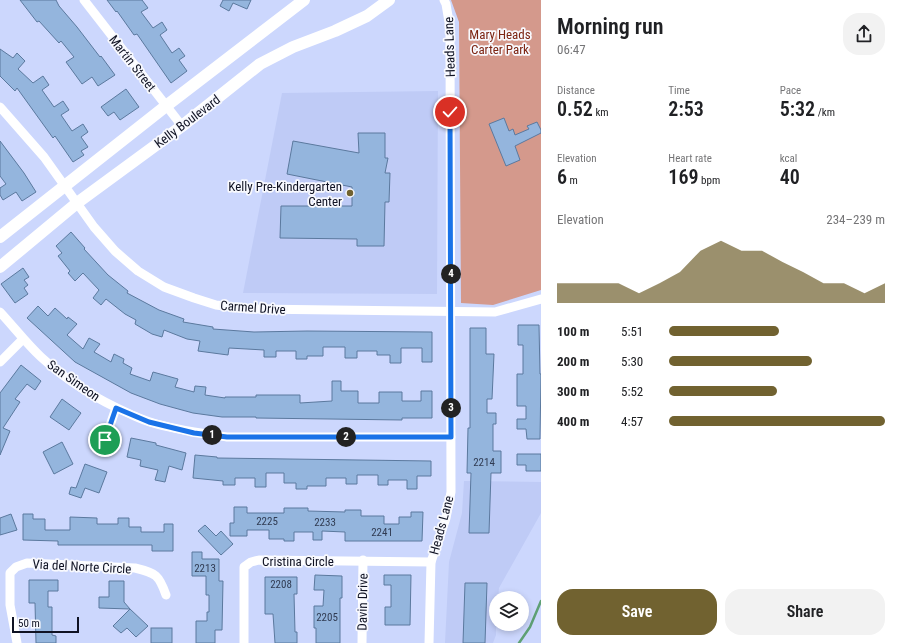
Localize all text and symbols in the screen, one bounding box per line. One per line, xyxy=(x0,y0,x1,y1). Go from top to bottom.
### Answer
button: share xyxy=(843,13,885,55)
text: Morning run xyxy=(557,14,664,39)
street label: Heads Lane xyxy=(441,16,458,77)
park label: Mary Heads Carter Park xyxy=(469,27,531,57)
street label: Martin Street xyxy=(106,32,159,94)
text: 06:47 xyxy=(557,42,586,57)
text: Distance xyxy=(557,84,595,97)
text: Time xyxy=(668,84,690,97)
text: Pace xyxy=(780,84,801,97)
street label: Kelly Boulevard xyxy=(152,92,223,151)
pin xyxy=(433,95,467,129)
text: 0.52 xyxy=(557,97,593,121)
text: 2:53 xyxy=(668,97,704,121)
text: 5:32 xyxy=(780,97,815,121)
icon: check xyxy=(439,101,461,123)
text: km xyxy=(593,106,609,119)
text: /km xyxy=(815,106,835,119)
text: Elevation xyxy=(557,152,597,165)
text: Heart rate xyxy=(668,152,712,165)
text: kcal xyxy=(780,152,797,165)
text: 6 xyxy=(557,165,567,189)
text: 169 xyxy=(668,165,699,189)
text: 40 xyxy=(780,165,800,189)
text: m xyxy=(567,174,578,187)
text: bpm xyxy=(699,174,720,187)
place label: Kelly Pre-Kindergarten Center xyxy=(228,179,342,209)
marker: Kelly Pre-Kindergarten Center xyxy=(345,188,355,198)
text: Elevation xyxy=(557,212,604,227)
text: 234–239 m xyxy=(826,212,885,227)
pin: 4 xyxy=(441,264,461,284)
text: 4 xyxy=(448,267,454,280)
street label: Carmel Drive xyxy=(220,298,286,317)
text: 100 m xyxy=(557,324,589,339)
text: 5:51 xyxy=(621,324,643,339)
text: 200 m xyxy=(557,354,589,369)
text: 5:30 xyxy=(621,354,643,369)
street label: San Simeon xyxy=(45,357,103,404)
text: 300 m xyxy=(557,384,589,399)
text: 5:52 xyxy=(621,384,643,399)
pin: 3 xyxy=(441,398,461,418)
text: 3 xyxy=(448,401,454,414)
text: 400 m xyxy=(557,414,589,429)
text: 4:57 xyxy=(621,414,643,429)
pin xyxy=(88,423,122,457)
pin: 1 xyxy=(202,425,222,445)
pin: 2 xyxy=(336,427,356,447)
text: 1 xyxy=(209,428,215,441)
icon: arrive xyxy=(94,429,116,451)
text: 2 xyxy=(343,430,349,443)
house number: 2214 xyxy=(473,456,495,469)
street label: Heads Lane xyxy=(426,494,457,556)
house number: 2225 xyxy=(256,515,278,528)
house number: 2233 xyxy=(314,516,336,529)
house number: 2241 xyxy=(371,526,393,539)
street label: Cristina Circle xyxy=(262,554,334,569)
street label: Via del Norte Circle xyxy=(32,556,132,577)
house number: 2213 xyxy=(194,562,216,575)
street label: Davin Drive xyxy=(355,573,370,631)
house number: 2208 xyxy=(270,578,292,591)
button: Save xyxy=(557,589,717,635)
button: Share xyxy=(725,589,885,635)
map controls xyxy=(489,591,529,631)
button: layers xyxy=(489,591,529,631)
house number: 2205 xyxy=(316,611,338,624)
scale bar xyxy=(12,615,79,634)
text: 50 m xyxy=(18,617,40,630)

